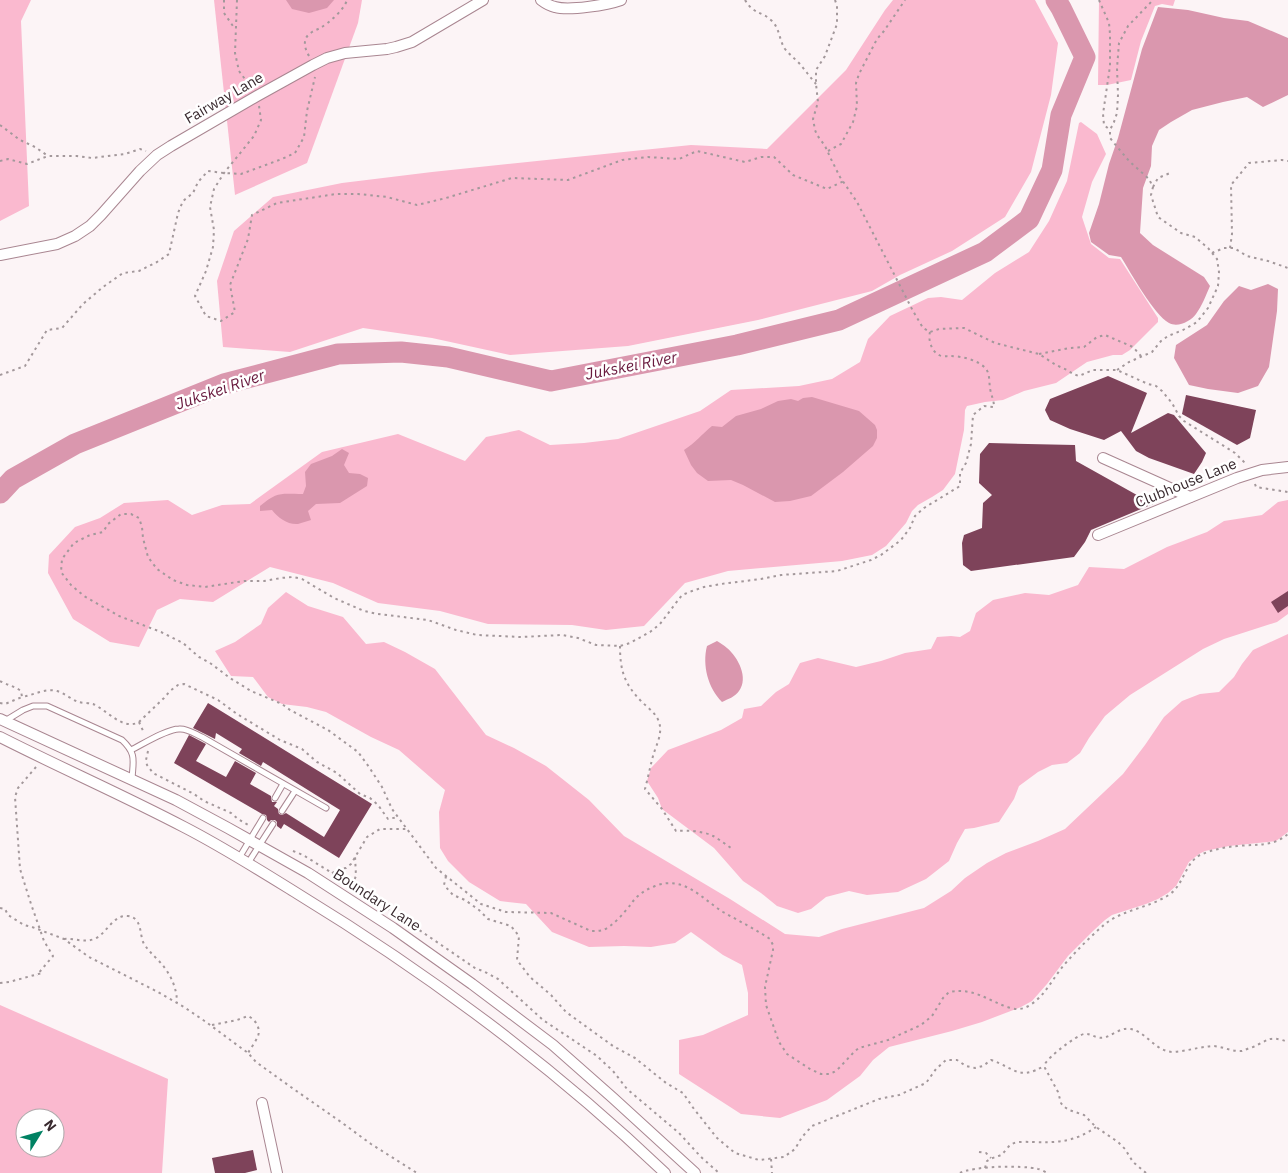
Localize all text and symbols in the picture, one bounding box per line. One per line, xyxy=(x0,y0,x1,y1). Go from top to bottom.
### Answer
street label: Fairway Lane xyxy=(181,67,266,128)
water label: Jukskei River xyxy=(584,346,680,384)
water label: Jukskei River xyxy=(173,364,268,414)
street label: Clubhouse Lane xyxy=(1132,454,1239,511)
street label: Boundary Lane xyxy=(330,864,425,935)
north arrow xyxy=(15,1108,65,1158)
text: N xyxy=(40,1116,61,1135)

